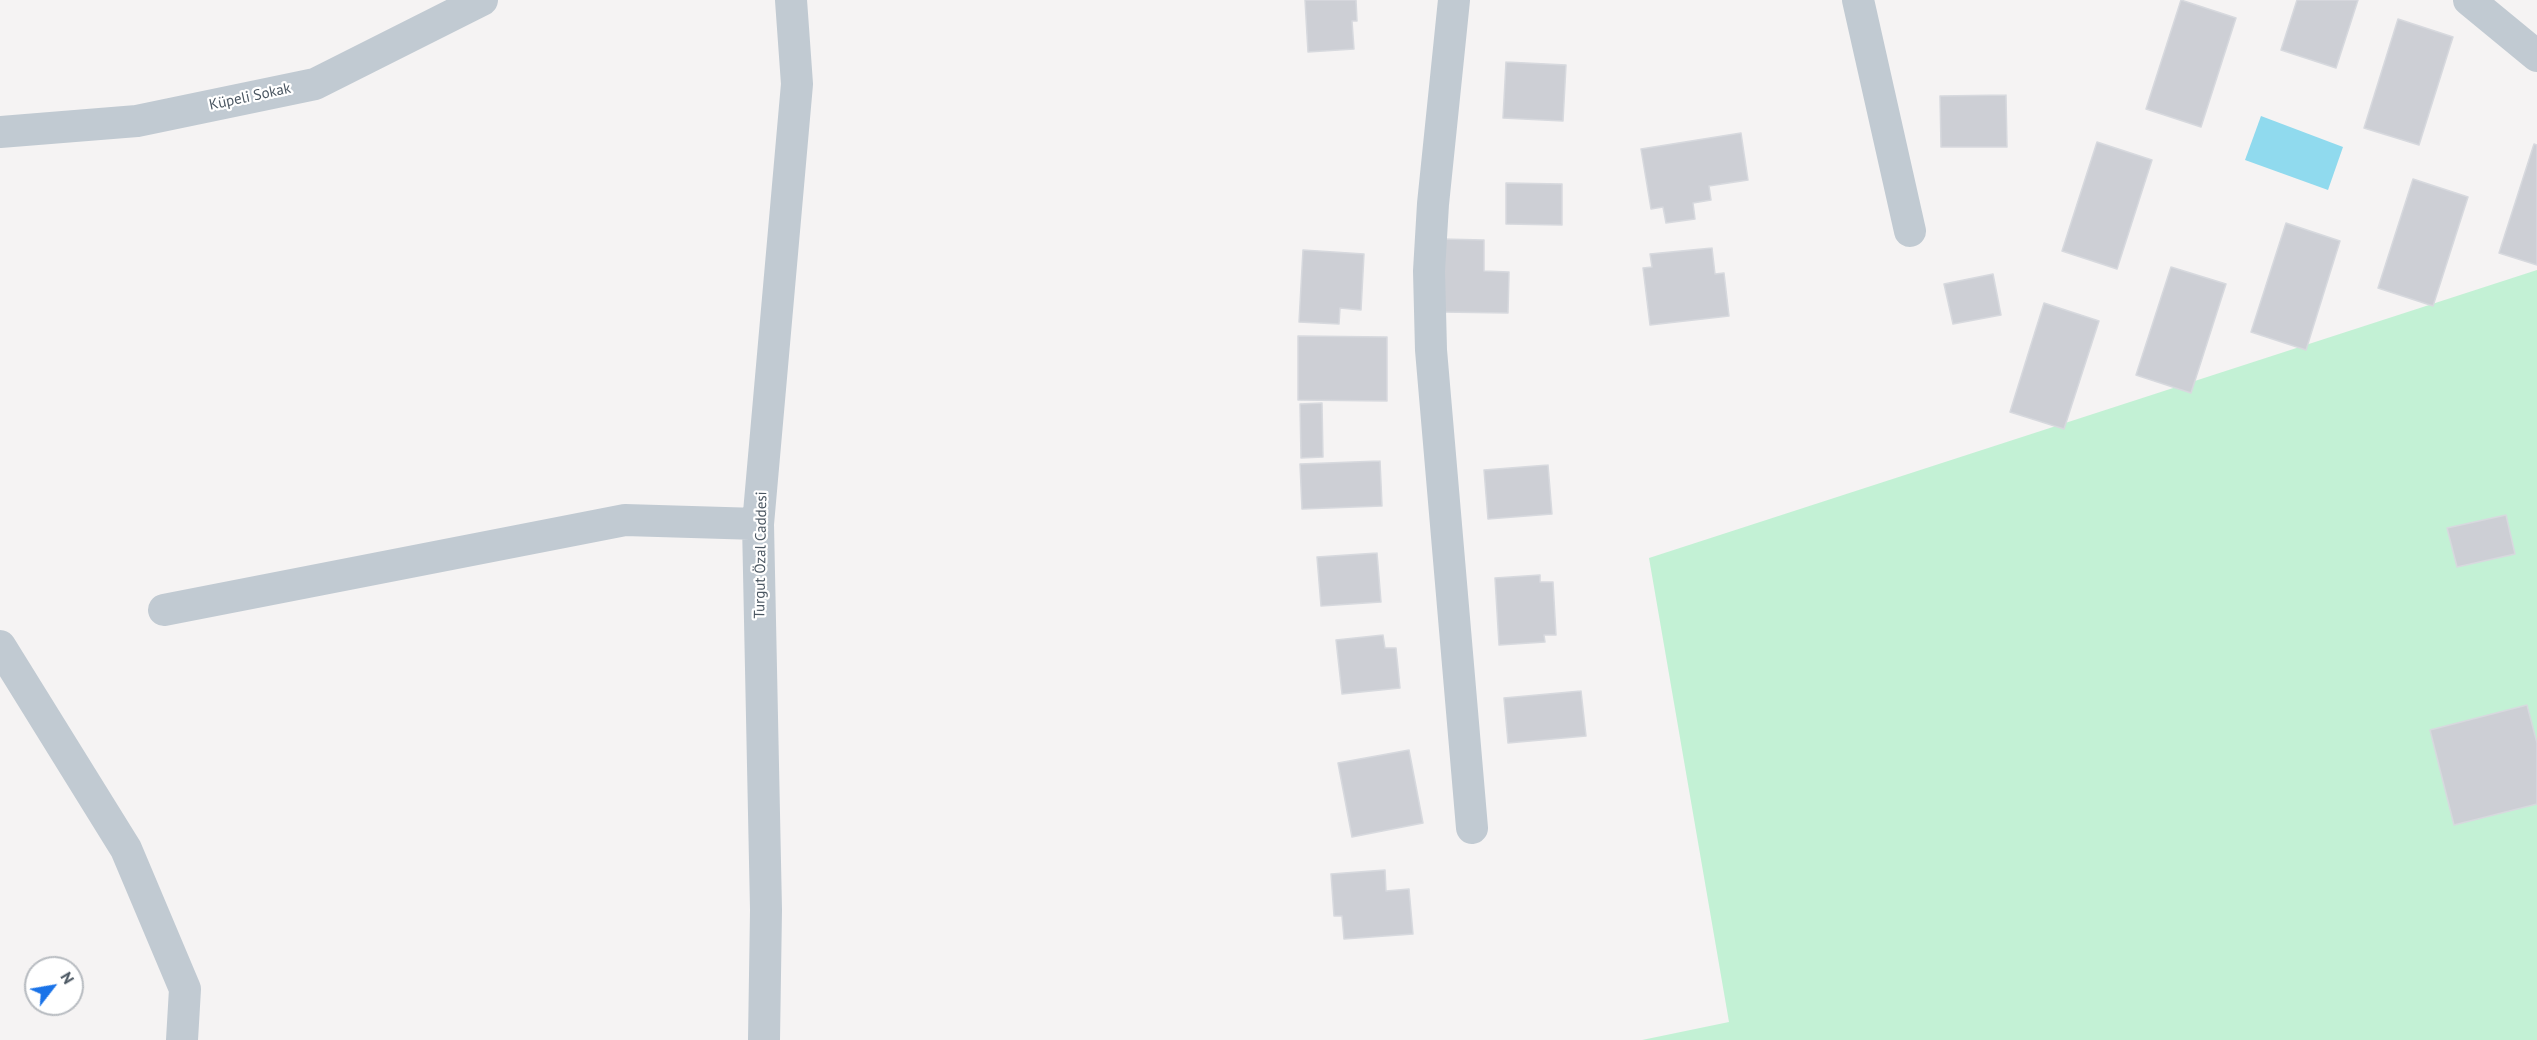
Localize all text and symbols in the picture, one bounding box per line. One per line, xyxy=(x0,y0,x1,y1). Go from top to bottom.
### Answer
street label: Küpeli Sokak xyxy=(207,80,293,114)
street label: Turgut Özal Caddesi xyxy=(751,491,771,619)
north arrow xyxy=(24,956,84,1016)
text: N xyxy=(56,968,79,987)

